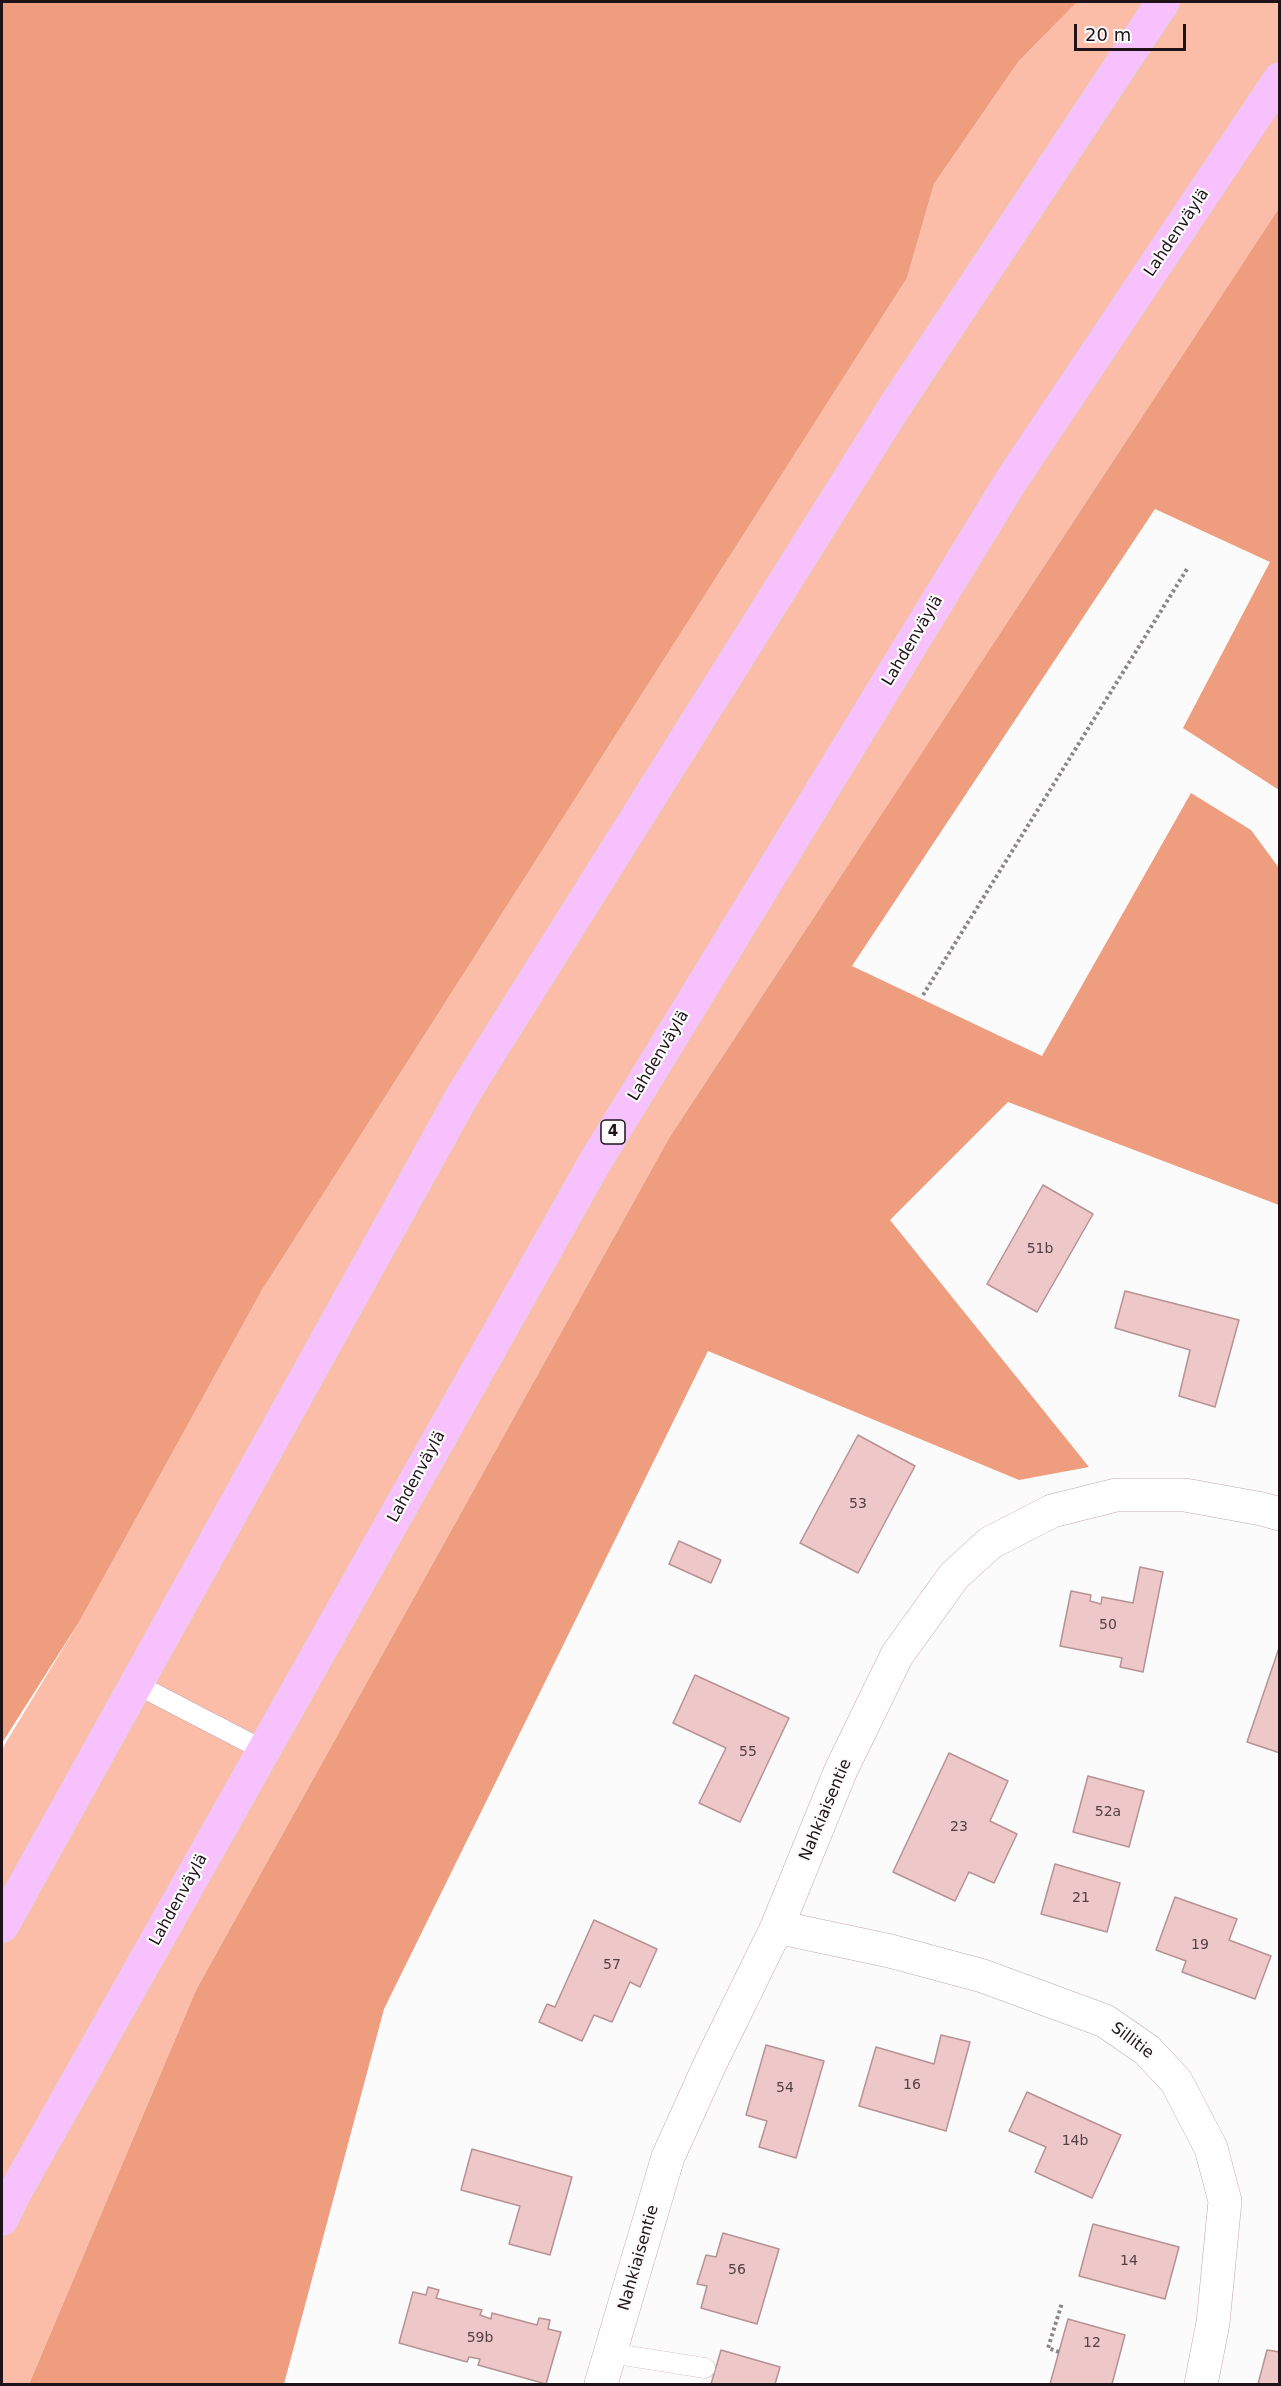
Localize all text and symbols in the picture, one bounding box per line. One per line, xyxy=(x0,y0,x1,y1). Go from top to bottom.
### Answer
scale bar xyxy=(1077,12,1190,50)
text: 20 m xyxy=(1085,24,1131,45)
street label: Lahdenväylä xyxy=(1141,185,1213,281)
street label: Lahdenväylä xyxy=(879,592,947,690)
street label: Lahdenväylä xyxy=(625,1007,693,1105)
road number: 4 xyxy=(601,1120,625,1144)
house number: 51b xyxy=(1027,1241,1053,1257)
street label: Lahdenväylä xyxy=(384,1428,450,1526)
house number: 53 xyxy=(849,1496,867,1512)
house number: 50 xyxy=(1099,1617,1117,1633)
house number: 55 xyxy=(739,1744,757,1760)
street label: Nahkiaisentie xyxy=(796,1756,856,1864)
house number: 52a xyxy=(1095,1804,1121,1820)
house number: 23 xyxy=(950,1819,968,1835)
street label: Lahdenväylä xyxy=(146,1851,212,1949)
house number: 21 xyxy=(1072,1890,1090,1906)
house number: 19 xyxy=(1191,1937,1209,1953)
house number: 57 xyxy=(603,1957,621,1973)
street label: Sillitie xyxy=(1107,2019,1157,2063)
house number: 16 xyxy=(903,2077,921,2093)
house number: 54 xyxy=(776,2080,794,2096)
house number: 14b xyxy=(1062,2133,1088,2149)
street label: Nahkiaisentie xyxy=(615,2203,663,2313)
house number: 14 xyxy=(1120,2253,1138,2269)
house number: 56 xyxy=(728,2262,746,2278)
house number: 59b xyxy=(467,2330,493,2346)
house number: 12 xyxy=(1083,2335,1101,2351)

